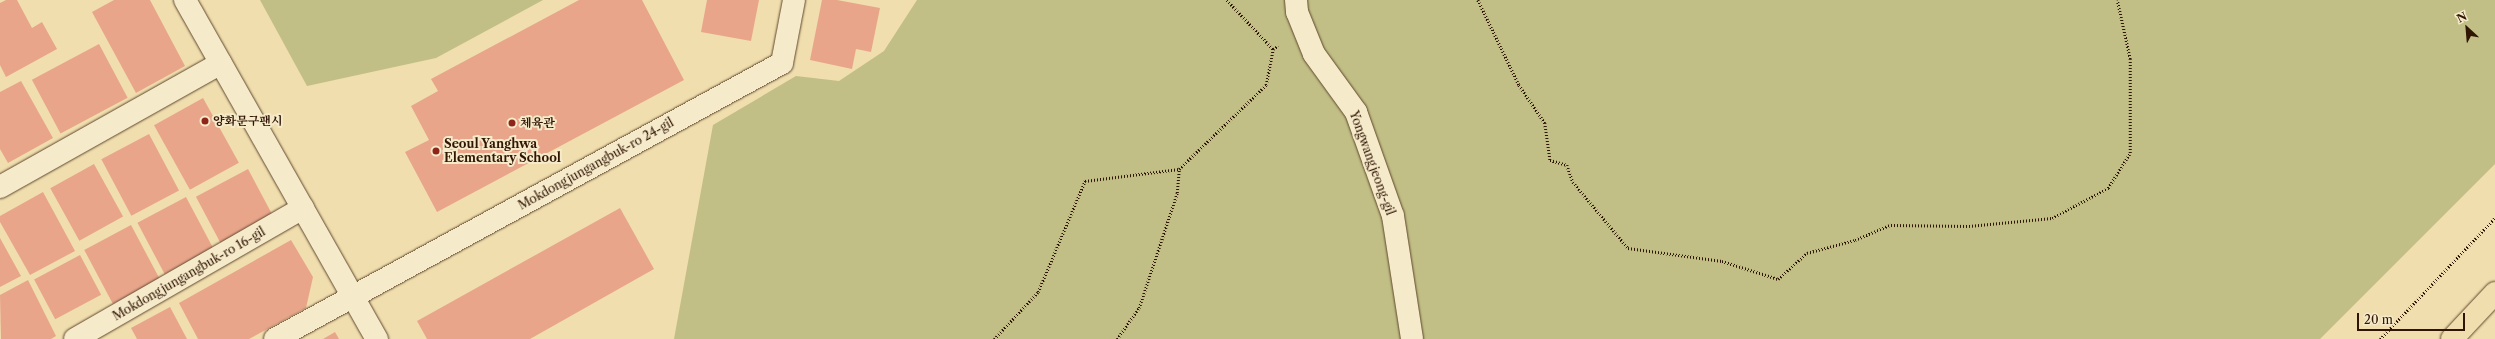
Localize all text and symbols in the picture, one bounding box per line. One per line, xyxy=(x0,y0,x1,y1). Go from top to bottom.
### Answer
north arrow xyxy=(2447,8,2487,48)
text: N xyxy=(2454,9,2469,26)
street label: Yongwangjeong-gil xyxy=(1346,109,1398,217)
place label: 양화문구팬시 xyxy=(213,114,283,128)
street label: Mokdongjungangbuk-ro 24-gil xyxy=(516,115,676,213)
marker: 양화문구팬시 xyxy=(200,116,210,126)
place label: 체육관 xyxy=(520,116,555,130)
marker: 체육관 xyxy=(507,118,517,128)
place label: Seoul Yanghwa Elementary School xyxy=(444,137,561,165)
marker: Seoul Yanghwa Elementary School xyxy=(431,146,441,156)
street label: Mokdongjungangbuk-ro 16-gil xyxy=(110,224,268,324)
scale bar xyxy=(2359,305,2467,331)
text: 20 m xyxy=(2364,312,2393,327)

